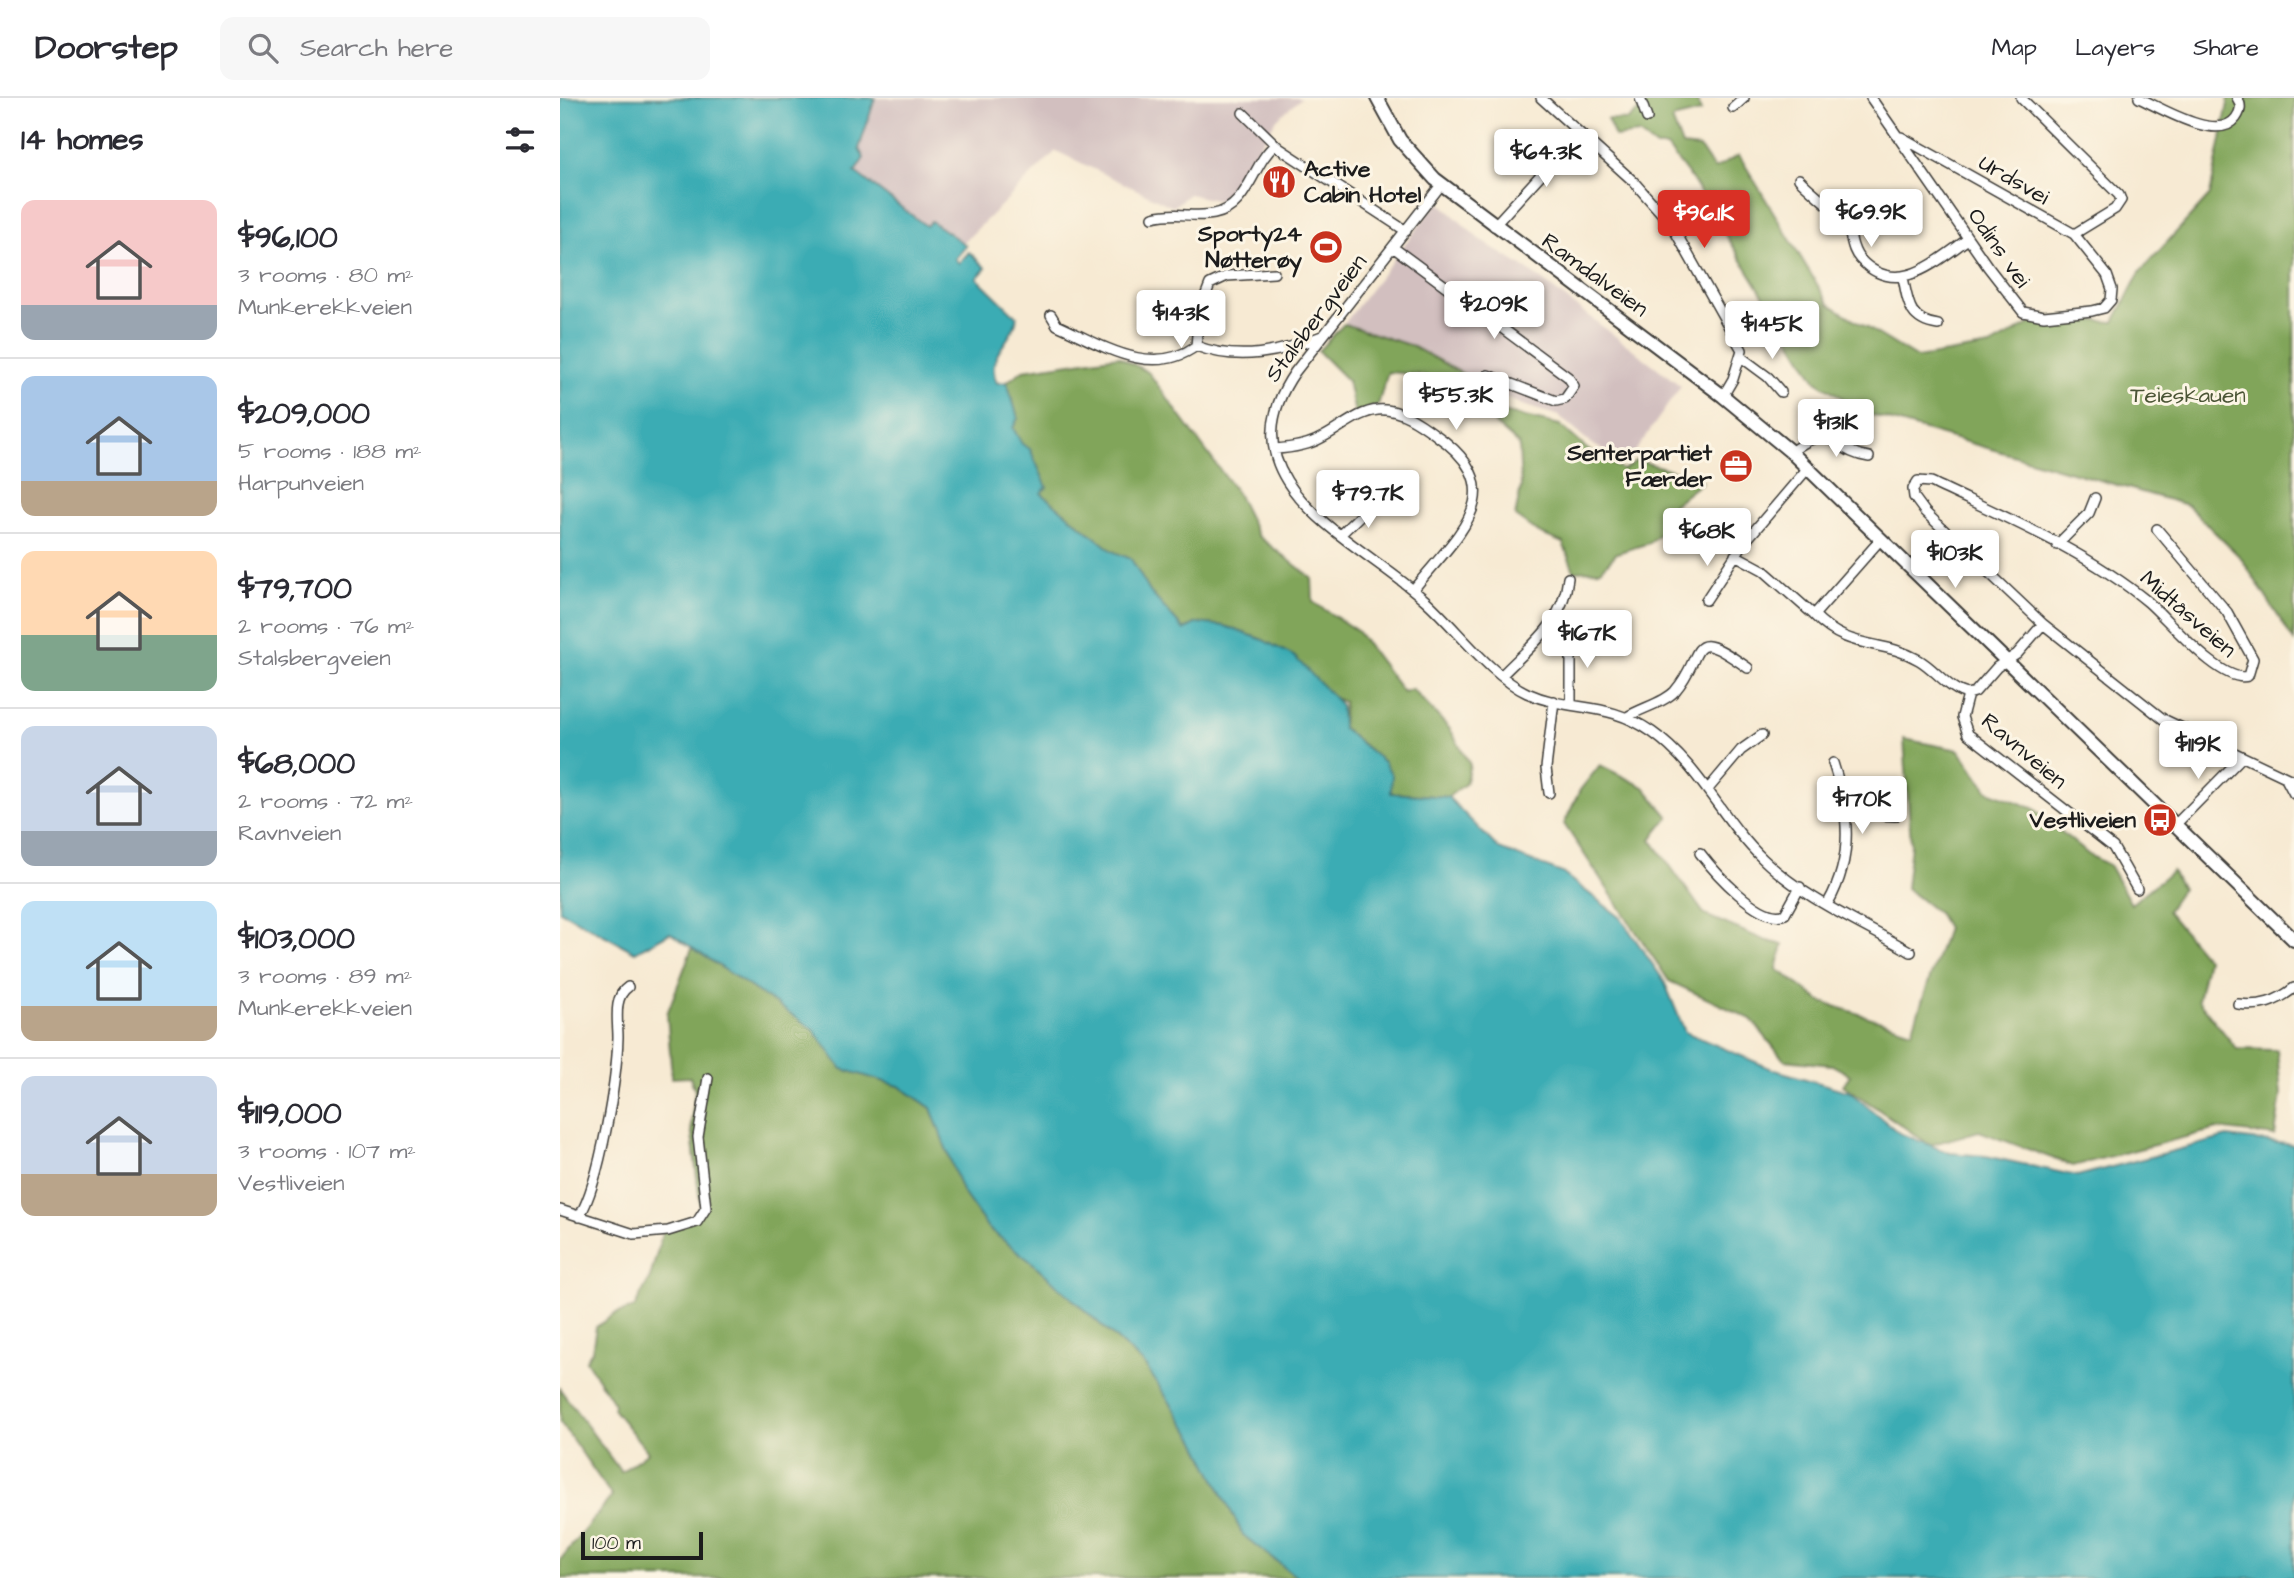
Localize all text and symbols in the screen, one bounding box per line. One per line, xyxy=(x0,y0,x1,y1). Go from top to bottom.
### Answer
search box xyxy=(220,17,710,80)
text: Doorstep xyxy=(35,25,178,71)
icon: search xyxy=(244,29,282,67)
text: Search here xyxy=(300,30,453,66)
text: Map xyxy=(1992,31,2037,65)
text: Layers xyxy=(2075,31,2155,65)
text: Share xyxy=(2193,31,2259,65)
text: 14 homes xyxy=(21,119,144,161)
icon: filters xyxy=(501,121,539,159)
pin: $64.3K xyxy=(1489,130,1603,189)
text: $64.3K xyxy=(1510,136,1582,168)
street label: Urdsvei xyxy=(1973,147,2056,213)
place label: Active Cabin Hotel xyxy=(1304,153,1422,211)
restaurant icon: Active Cabin Hotel xyxy=(1260,163,1298,201)
pin: $96.1K xyxy=(1647,190,1761,250)
pin: $69.9K xyxy=(1814,190,1928,249)
text: $69.9K xyxy=(1836,196,1906,228)
text: $96.1K xyxy=(1674,197,1734,229)
street label: Odins vei xyxy=(1960,202,2038,295)
text: $96,100 xyxy=(238,217,338,259)
place label: Sporty24 Nøtterøy xyxy=(1197,218,1302,278)
street label: Ramdalveien xyxy=(1535,225,1655,325)
icon: home xyxy=(77,228,161,312)
sports icon: Sporty24 Nøtterøy xyxy=(1307,228,1345,266)
street label: Stalsbergveien xyxy=(1257,247,1376,389)
text: 3 rooms · 80 m² xyxy=(238,259,414,291)
pin: $209K xyxy=(1445,282,1543,341)
text: $209K xyxy=(1460,288,1528,320)
pin: $143K xyxy=(1132,290,1230,350)
text: Munkerekkveien xyxy=(238,291,412,323)
text: $143K xyxy=(1152,297,1210,329)
pin: $145K xyxy=(1723,302,1821,361)
text: $145K xyxy=(1741,308,1803,340)
pin: $55.3K xyxy=(1399,372,1513,432)
text: $55.3K xyxy=(1419,379,1493,411)
park label: Teieskauen xyxy=(2130,379,2246,411)
text: $209,000 xyxy=(238,393,370,435)
pin: $131K xyxy=(1787,400,1885,459)
icon: home xyxy=(77,404,161,488)
text: $131K xyxy=(1814,406,1858,438)
text: 5 rooms · 188 m² xyxy=(238,435,422,467)
place label: Senterpartiet Færder xyxy=(1566,437,1713,495)
office icon: Senterpartiet Færder xyxy=(1717,447,1755,485)
text: Harpunveien xyxy=(238,467,364,499)
pin: $79.7K xyxy=(1311,470,1425,530)
text: $79.7K xyxy=(1332,477,1404,509)
pin: $68K xyxy=(1666,508,1748,568)
text: $68K xyxy=(1679,515,1735,547)
pin: $103K xyxy=(1906,531,2004,590)
text: $103K xyxy=(1927,537,1983,569)
street label: Midtåsveien xyxy=(2133,563,2243,665)
text: $79,700 xyxy=(238,568,352,610)
icon: home xyxy=(77,579,161,663)
text: 2 rooms · 76 m² xyxy=(238,610,414,642)
pin: $167K xyxy=(1538,610,1636,670)
text: $167K xyxy=(1558,617,1616,649)
text: Stalsbergveien xyxy=(238,642,391,674)
street label: Ravnveien xyxy=(1974,706,2074,796)
pin: $119K xyxy=(2149,722,2247,781)
text: $119K xyxy=(2175,728,2221,760)
text: $68,000 xyxy=(238,743,355,785)
icon: home xyxy=(77,754,161,838)
pin: $170K xyxy=(1813,776,1911,836)
text: $170K xyxy=(1833,783,1891,815)
text: 2 rooms · 72 m² xyxy=(238,785,413,817)
bus stop icon: Vestliveien xyxy=(2141,801,2179,839)
place label: Vestliveien xyxy=(2028,804,2136,836)
text: Ravnveien xyxy=(238,817,341,849)
text: $103,000 xyxy=(238,918,355,960)
icon: home xyxy=(77,929,161,1013)
text: 3 rooms · 89 m² xyxy=(238,960,412,992)
text: Munkerekkveien xyxy=(238,992,412,1024)
text: $119,000 xyxy=(238,1093,342,1135)
icon: home xyxy=(77,1104,161,1188)
text: 3 rooms · 107 m² xyxy=(238,1135,416,1167)
text: Vestliveien xyxy=(238,1167,345,1199)
scale bar xyxy=(581,1529,704,1561)
text: 100 m xyxy=(592,1530,641,1557)

